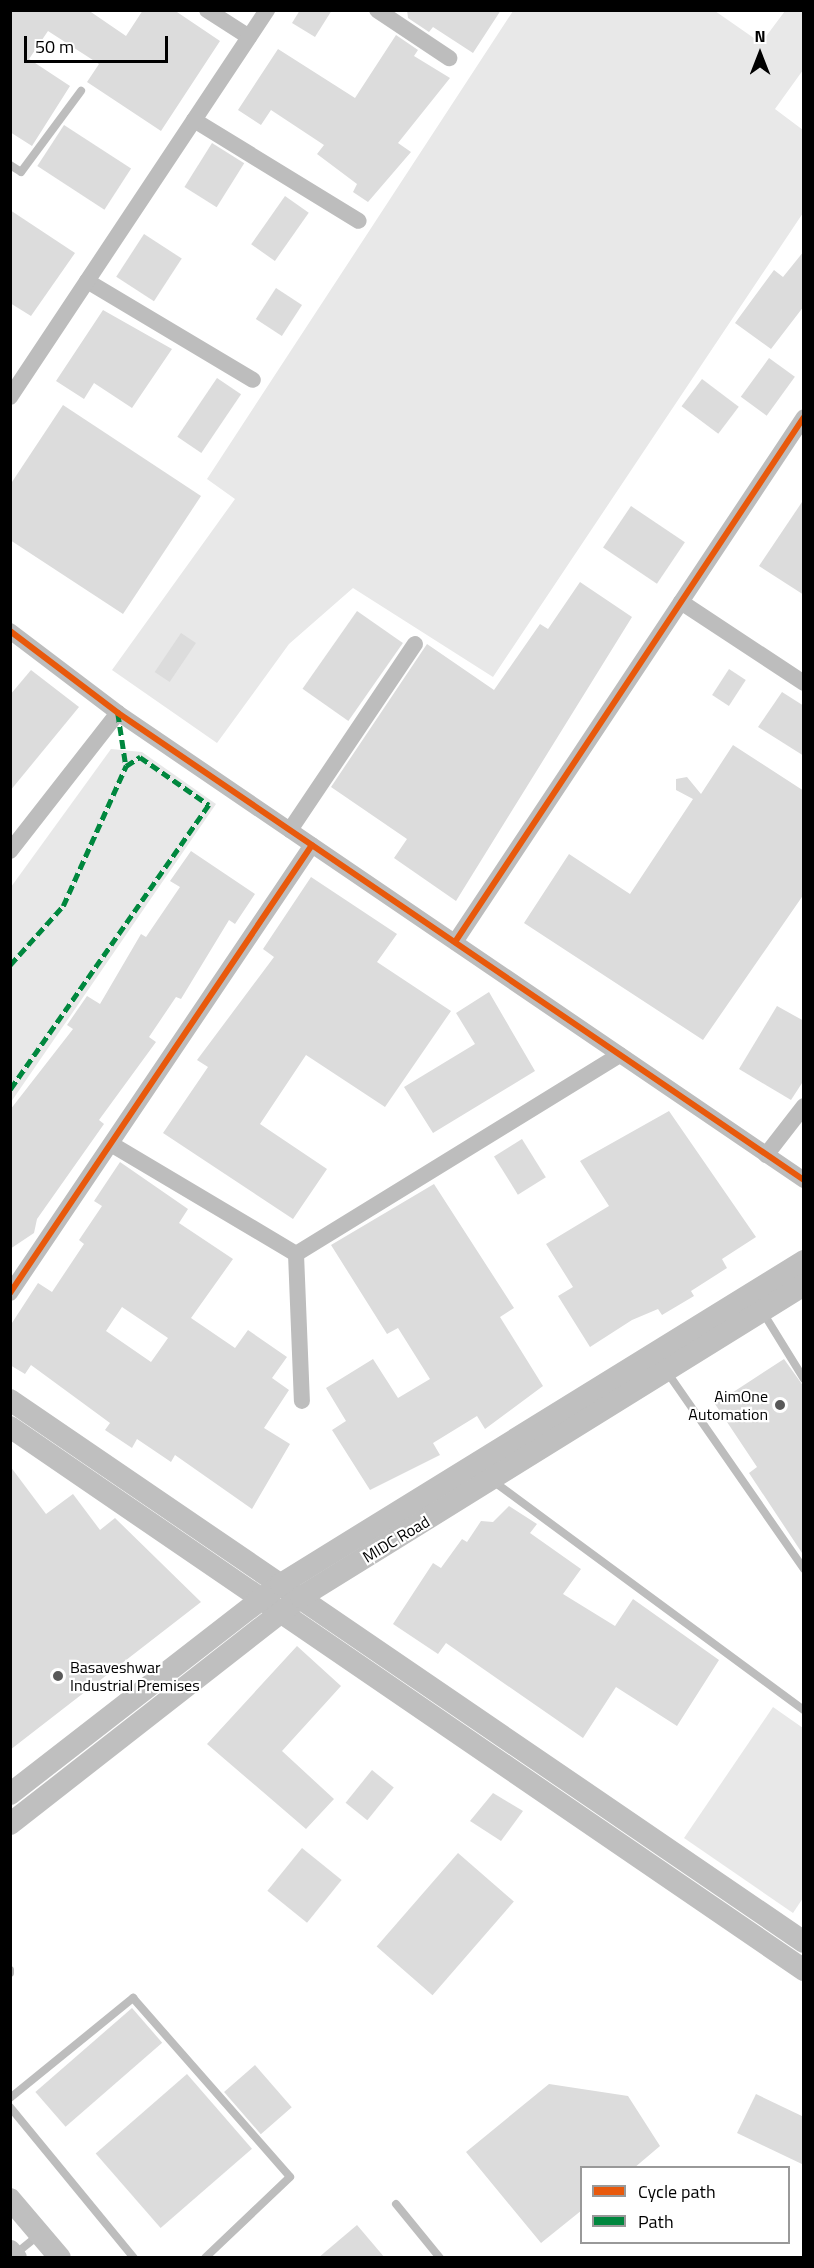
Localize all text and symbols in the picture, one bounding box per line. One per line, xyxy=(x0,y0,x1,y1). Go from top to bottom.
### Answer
scale bar xyxy=(27,24,171,62)
north arrow xyxy=(730,24,790,84)
text: N xyxy=(754,24,766,48)
text: 50 m xyxy=(35,33,74,60)
place label: AimOne Automation xyxy=(688,1386,768,1424)
marker: AimOne Automation xyxy=(773,1398,787,1412)
street label: MIDC Road xyxy=(359,1512,433,1566)
place label: Basaveshwar Industrial Premises xyxy=(70,1657,200,1695)
marker: Basaveshwar Industrial Premises xyxy=(51,1669,65,1683)
legend xyxy=(580,2166,790,2244)
text: Cycle path xyxy=(638,2178,716,2205)
text: Path xyxy=(638,2208,674,2235)

